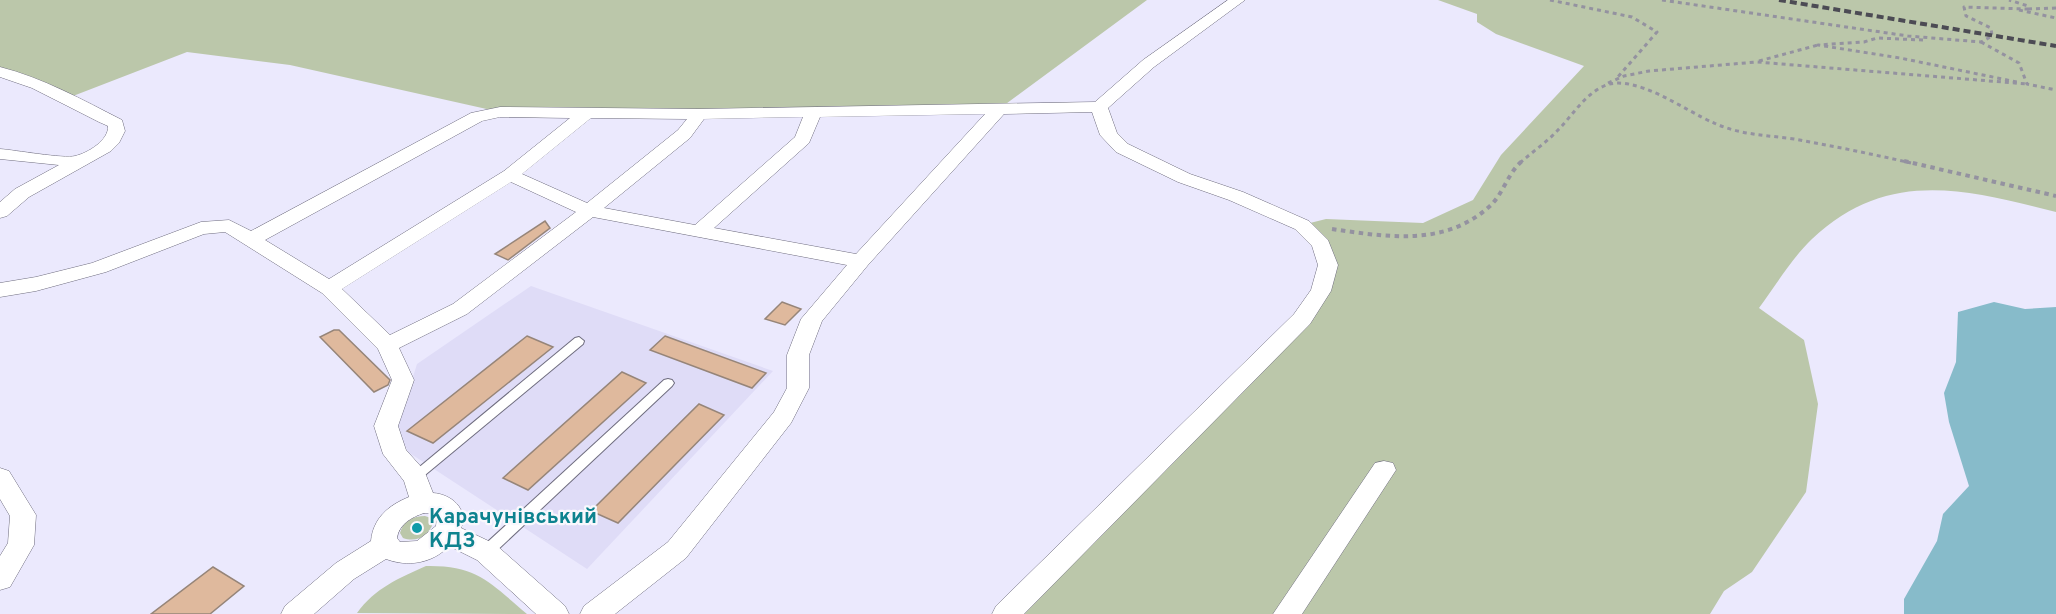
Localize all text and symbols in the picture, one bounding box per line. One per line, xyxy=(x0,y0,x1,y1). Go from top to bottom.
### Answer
place label: Карачунівський КДЗ xyxy=(429,504,597,555)
marker: Карачунівський КДЗ xyxy=(410,521,424,535)

